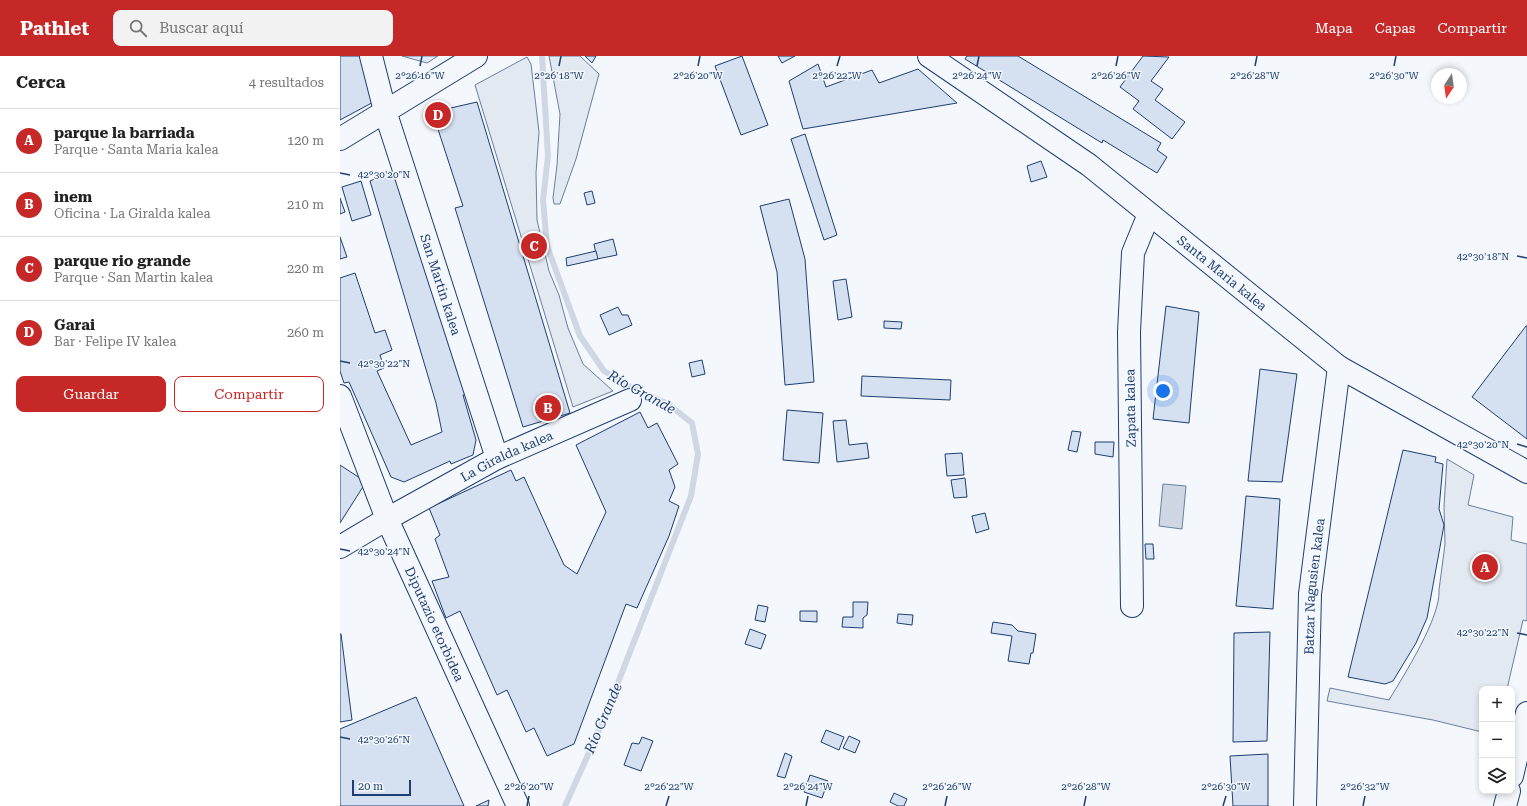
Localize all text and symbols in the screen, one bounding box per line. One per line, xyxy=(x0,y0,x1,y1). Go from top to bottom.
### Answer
search box xyxy=(113,10,393,46)
text: Pathlet xyxy=(20,17,89,40)
icon: search xyxy=(127,17,149,39)
text: Buscar aquí xyxy=(159,19,244,37)
text: Mapa xyxy=(1315,20,1353,36)
text: Capas xyxy=(1375,20,1416,36)
text: Compartir xyxy=(1438,20,1507,36)
north arrow xyxy=(1431,68,1467,104)
text: 2°26'16"W xyxy=(395,70,446,81)
text: 2°26'18"W xyxy=(534,70,585,81)
text: 2°26'20"W xyxy=(673,70,724,81)
text: 2°26'22"W xyxy=(812,70,863,81)
text: 2°26'24"W xyxy=(952,70,1003,81)
text: 2°26'26"W xyxy=(1091,70,1142,81)
text: 2°26'28"W xyxy=(1230,70,1281,81)
text: 2°26'30"W xyxy=(1369,70,1420,81)
text: Cerca xyxy=(16,72,66,92)
text: 4 resultados xyxy=(249,75,324,90)
pin: D xyxy=(425,100,451,130)
text: parque la barriada xyxy=(54,124,194,142)
text: A xyxy=(24,133,34,148)
text: 120 m xyxy=(287,133,324,148)
text: Parque · Santa Maria kalea xyxy=(54,142,218,157)
text: 42°30'20"N xyxy=(358,169,410,180)
text: inem xyxy=(54,188,92,206)
text: B xyxy=(24,197,34,212)
text: 210 m xyxy=(287,197,324,212)
text: Oficina · La Giralda kalea xyxy=(54,206,210,221)
pin: C xyxy=(521,231,547,261)
street label: San Martin kalea xyxy=(417,232,464,337)
street label: Santa Maria kalea xyxy=(1174,232,1270,314)
text: 42°30'18"N xyxy=(1457,251,1509,262)
text: parque rio grande xyxy=(54,252,191,270)
text: C xyxy=(24,261,34,276)
text: 220 m xyxy=(287,261,324,276)
text: Parque · San Martin kalea xyxy=(54,270,213,285)
text: Garai xyxy=(54,316,95,334)
text: D xyxy=(24,325,34,340)
text: 260 m xyxy=(287,325,324,340)
text: Bar · Felipe IV kalea xyxy=(54,334,176,349)
text: 42°30'22"N xyxy=(358,358,410,369)
water label: Río Grande xyxy=(605,366,679,417)
street label: Zapata kalea xyxy=(1122,369,1139,447)
button: Guardar xyxy=(16,376,166,412)
button: Compartir xyxy=(174,376,324,412)
your location xyxy=(1153,381,1173,401)
pin: B xyxy=(535,393,561,423)
street label: La Giralda kalea xyxy=(458,428,555,485)
text: 42°30'20"N xyxy=(1457,439,1509,450)
street label: Batzar Nagusien kalea xyxy=(1302,517,1328,655)
text: 42°30'24"N xyxy=(358,546,410,557)
pin: A xyxy=(1472,552,1498,582)
street label: Diputazio etorbidea xyxy=(402,564,467,684)
text: 42°30'22"N xyxy=(1457,627,1509,638)
water label: Río Grande xyxy=(581,680,625,756)
map controls xyxy=(1479,686,1515,794)
button: + xyxy=(1479,686,1515,722)
button: − xyxy=(1479,722,1515,758)
text: 42°30'26"N xyxy=(358,734,410,745)
button: layers xyxy=(1479,758,1515,794)
scale bar xyxy=(352,778,411,797)
text: 20 m xyxy=(358,780,383,793)
text: 2°26'20"W xyxy=(504,781,555,792)
text: 2°26'22"W xyxy=(644,781,695,792)
text: 2°26'24"W xyxy=(783,781,834,792)
text: 2°26'26"W xyxy=(922,781,973,792)
text: 2°26'28"W xyxy=(1061,781,1112,792)
text: 2°26'30"W xyxy=(1201,781,1252,792)
text: 2°26'32"W xyxy=(1340,781,1391,792)

